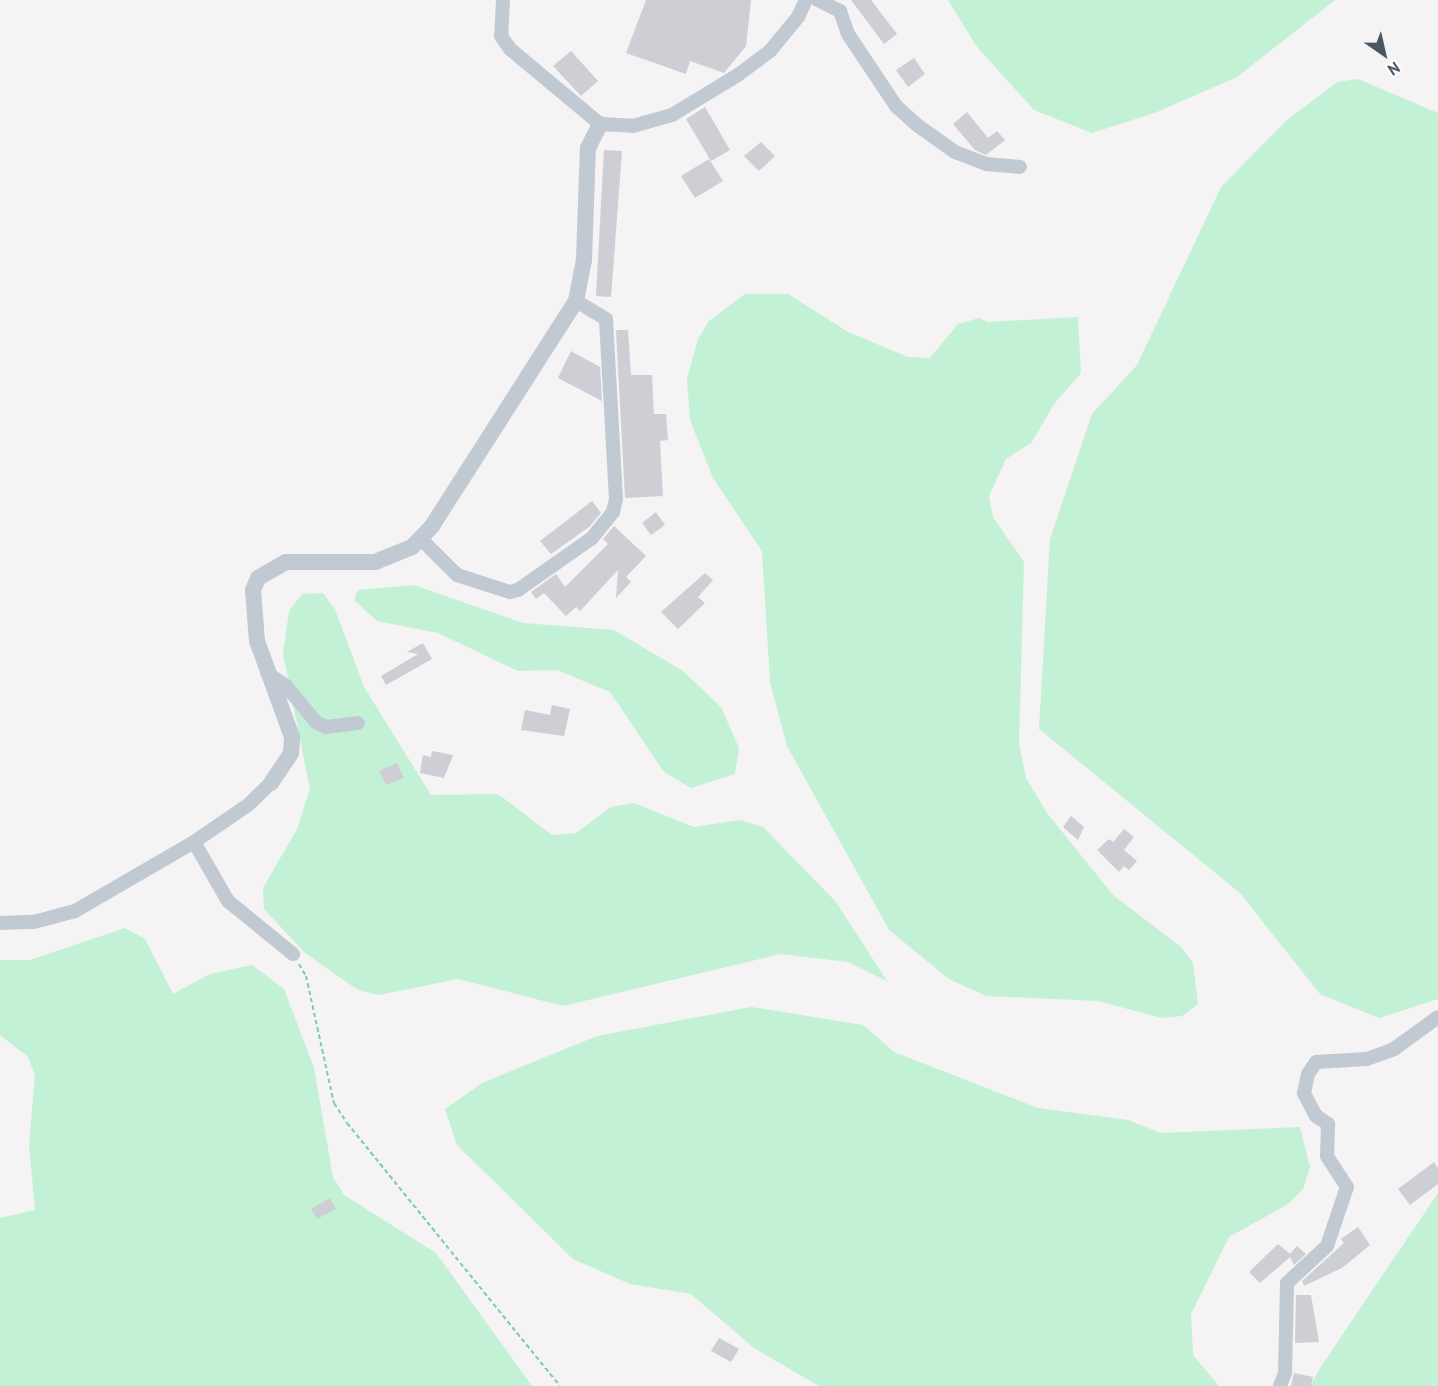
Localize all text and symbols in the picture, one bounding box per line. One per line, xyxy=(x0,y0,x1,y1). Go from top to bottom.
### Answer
north arrow xyxy=(1354,24,1414,84)
text: N xyxy=(1384,58,1404,80)

